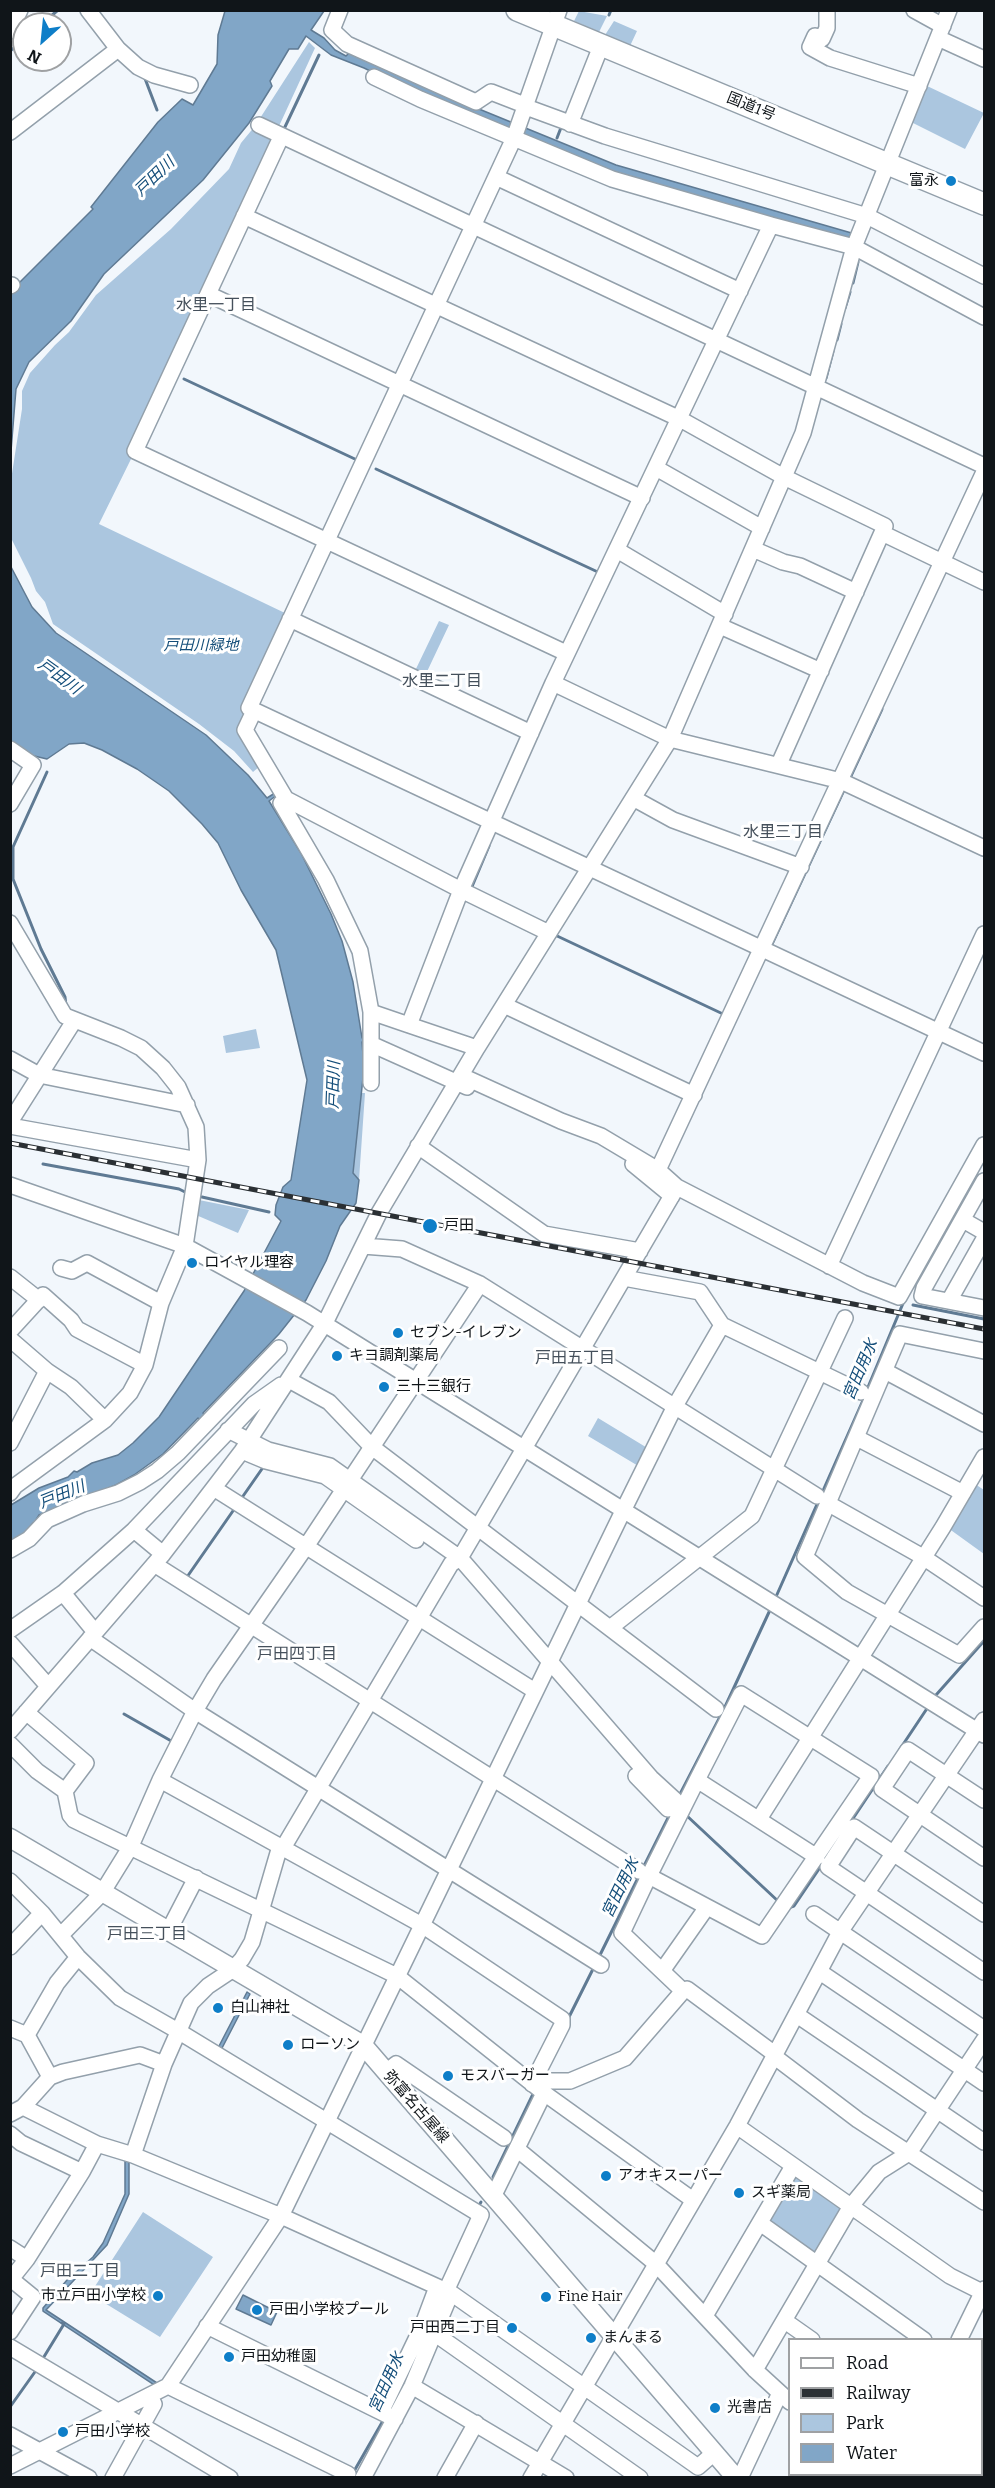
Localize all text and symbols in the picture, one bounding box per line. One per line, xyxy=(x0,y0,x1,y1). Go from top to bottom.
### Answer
north arrow xyxy=(12,12,72,72)
text: N xyxy=(25,45,44,68)
street label: 国道1号 xyxy=(724,89,778,125)
water label: 戸田川 xyxy=(131,153,179,201)
place label: 富永 xyxy=(909,172,939,190)
marker: 富永 xyxy=(944,174,958,188)
district label: 水里一丁目 xyxy=(176,296,256,316)
park label: 戸田川緑地 xyxy=(164,637,238,655)
water label: 戸田川 xyxy=(34,655,84,699)
district label: 水里二丁目 xyxy=(402,672,482,692)
district label: 水里三丁目 xyxy=(743,823,823,843)
water label: 戸田川 xyxy=(324,1061,344,1109)
marker: 戸田 xyxy=(421,1217,439,1235)
place label: 戸田 xyxy=(444,1217,474,1235)
place label: ロイヤル理容 xyxy=(204,1254,294,1272)
marker: ロイヤル理容 xyxy=(185,1256,199,1270)
place label: セブン-イレブン xyxy=(410,1324,522,1342)
marker: セブン-イレブン xyxy=(391,1326,405,1340)
water label: 宮田用水 xyxy=(840,1337,882,1403)
place label: キヨ調剤薬局 xyxy=(349,1347,439,1365)
marker: キヨ調剤薬局 xyxy=(330,1349,344,1363)
district label: 戸田五丁目 xyxy=(535,1349,615,1369)
place label: 三十三銀行 xyxy=(396,1378,471,1396)
marker: 三十三銀行 xyxy=(377,1380,391,1394)
water label: 戸田川 xyxy=(36,1477,88,1513)
district label: 戸田四丁目 xyxy=(257,1645,337,1665)
water label: 宮田用水 xyxy=(598,1855,644,1921)
district label: 戸田三丁目 xyxy=(107,1925,187,1945)
place label: 白山神社 xyxy=(230,1999,290,2017)
marker: 白山神社 xyxy=(211,2001,225,2015)
place label: ローソン xyxy=(300,2036,360,2054)
marker: ローソン xyxy=(281,2038,295,2052)
street label: 弥富名古屋線 xyxy=(380,2067,452,2147)
place label: モスバーガー xyxy=(460,2067,550,2085)
marker: モスバーガー xyxy=(441,2069,455,2083)
place label: アオキスーパー xyxy=(618,2167,723,2185)
marker: アオキスーパー xyxy=(599,2169,613,2183)
place label: スギ薬局 xyxy=(751,2184,811,2202)
marker: スギ薬局 xyxy=(732,2186,746,2200)
district label: 戸田二丁目 xyxy=(40,2262,120,2282)
place label: 市立戸田小学校 xyxy=(41,2287,146,2305)
place label: Fine Hair xyxy=(558,2288,622,2306)
marker: 市立戸田小学校 xyxy=(151,2289,165,2303)
marker: Fine Hair xyxy=(539,2290,553,2304)
place label: 戸田小学校プール xyxy=(269,2301,389,2319)
marker: 戸田小学校プール xyxy=(250,2303,264,2317)
place label: 戸田西二丁目 xyxy=(410,2319,500,2337)
marker: 戸田西二丁目 xyxy=(505,2321,519,2335)
place label: まんまる xyxy=(603,2329,663,2347)
marker: まんまる xyxy=(584,2331,598,2345)
legend xyxy=(788,2338,983,2476)
place label: 戸田幼稚園 xyxy=(241,2348,316,2366)
marker: 戸田幼稚園 xyxy=(222,2350,236,2364)
water label: 宮田用水 xyxy=(365,2350,409,2416)
text: Road xyxy=(846,2352,888,2374)
text: Railway xyxy=(846,2382,910,2404)
place label: 光書店 xyxy=(727,2399,772,2417)
marker: 光書店 xyxy=(708,2401,722,2415)
text: Park xyxy=(846,2412,884,2434)
place label: 戸田小学校 xyxy=(75,2423,150,2441)
marker: 戸田小学校 xyxy=(56,2425,70,2439)
text: Water xyxy=(846,2442,897,2464)

